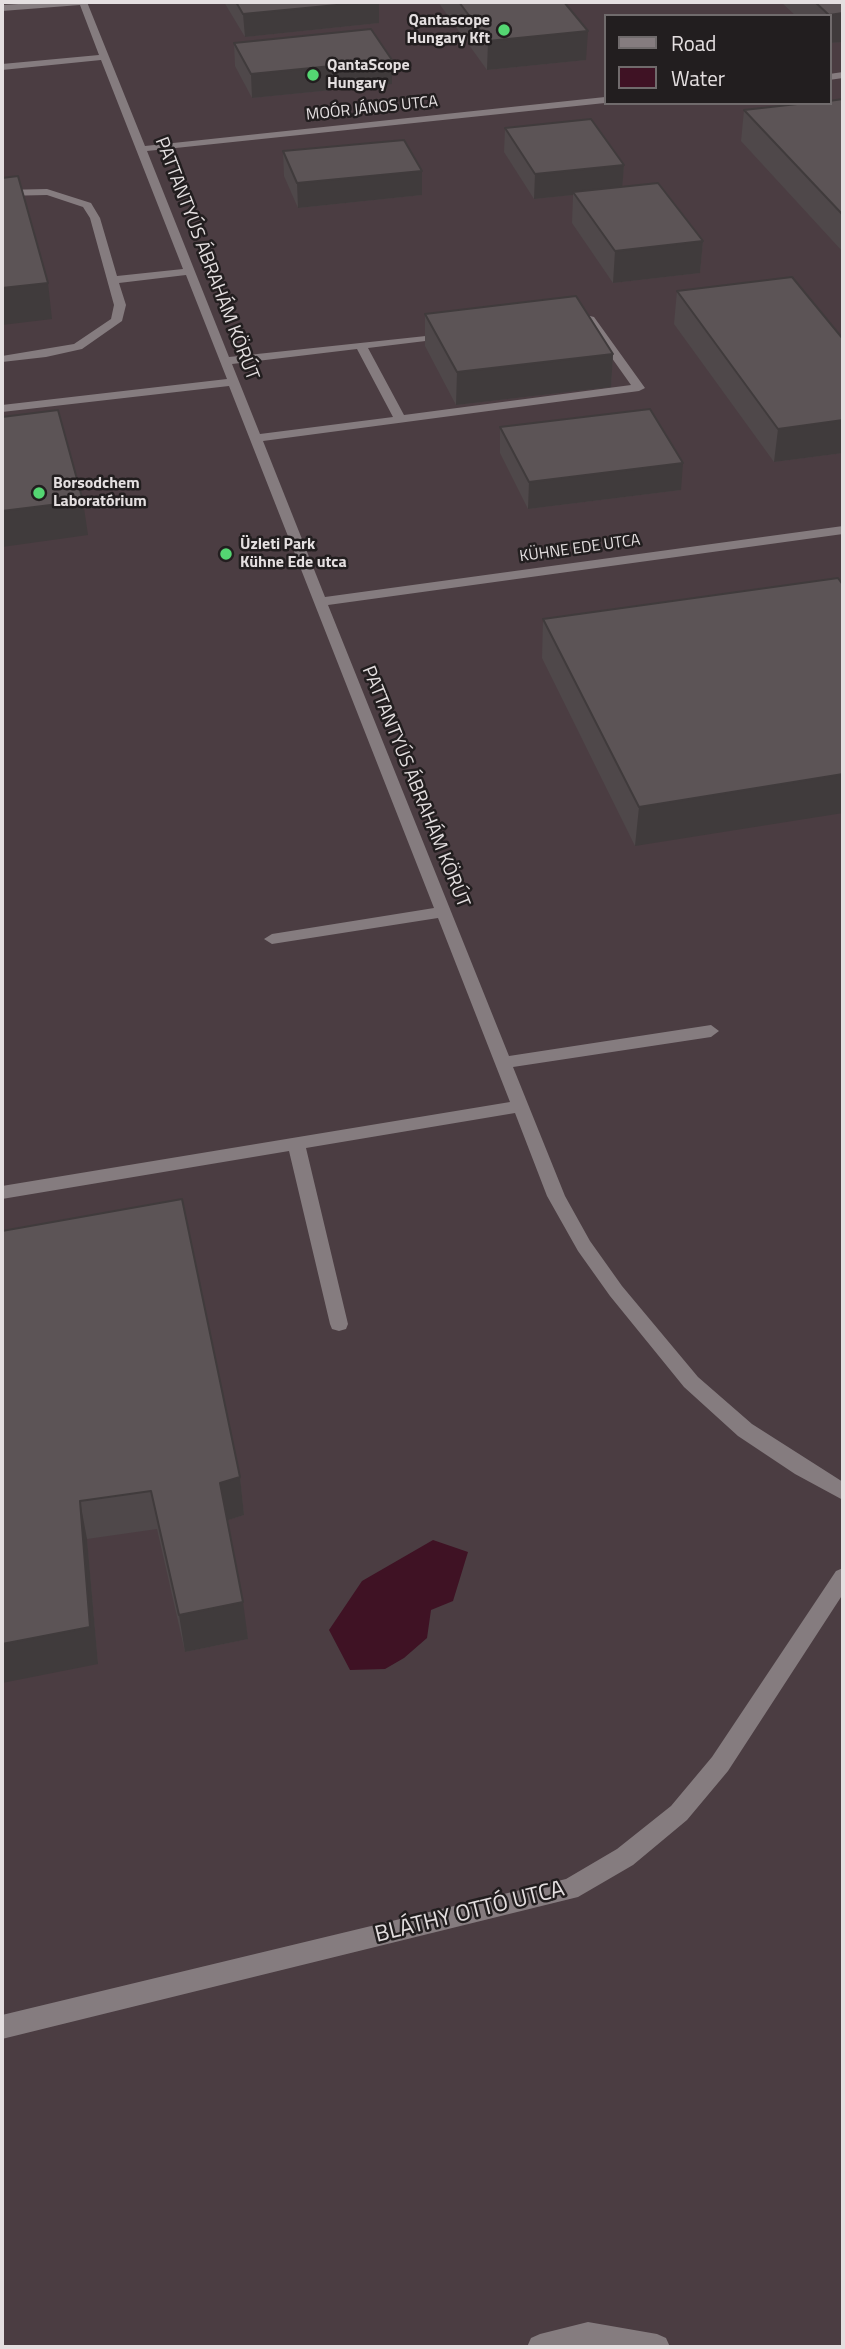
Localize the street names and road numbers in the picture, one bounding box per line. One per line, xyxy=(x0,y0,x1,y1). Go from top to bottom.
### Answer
street label: MOÓR JÁNOS UTCA xyxy=(305,93,439,125)
street label: PATTANTYÚS ÁBRAHÁM KÖRÚT xyxy=(149,134,263,384)
street label: KÜHNE EDE UTCA xyxy=(518,531,642,567)
street label: PATTANTYÚS ÁBRAHÁM KÖRÚT xyxy=(356,663,474,911)
street label: BLÁTHY OTTÓ UTCA xyxy=(372,1876,568,1950)

